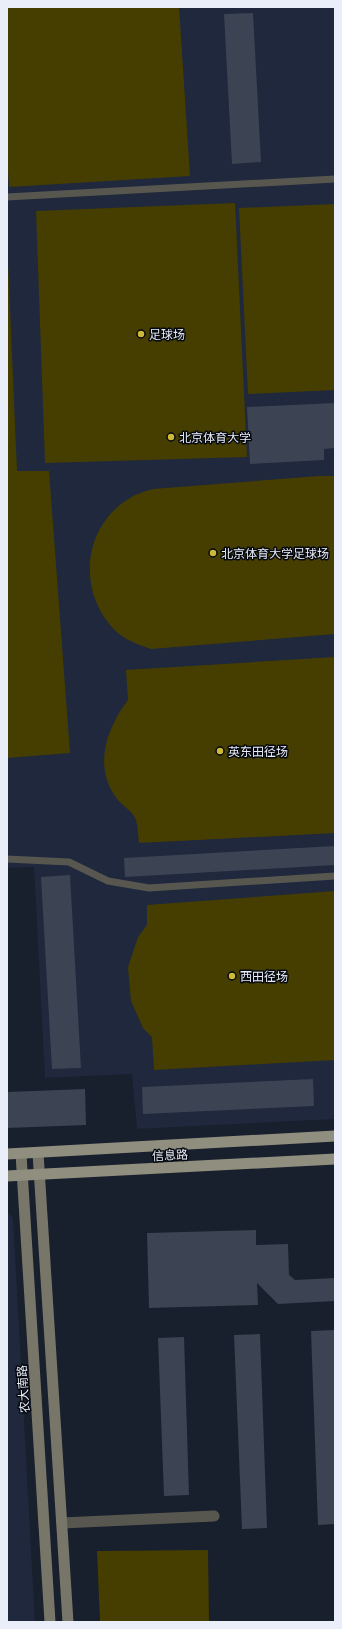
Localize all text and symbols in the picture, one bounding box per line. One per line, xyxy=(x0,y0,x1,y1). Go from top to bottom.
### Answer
place label: 足球场 xyxy=(149,326,185,343)
marker: 足球场 xyxy=(136,329,146,339)
place label: 北京体育大学 xyxy=(179,429,251,446)
marker: 北京体育大学 xyxy=(166,432,176,442)
place label: 北京体育大学足球场 xyxy=(221,545,329,562)
marker: 北京体育大学足球场 xyxy=(208,548,218,558)
place label: 英东田径场 xyxy=(228,743,288,760)
marker: 英东田径场 xyxy=(215,746,225,756)
place label: 西田径场 xyxy=(240,968,288,985)
marker: 西田径场 xyxy=(227,971,237,981)
street label: 信息路 xyxy=(152,1146,188,1164)
street label: 农大南路 xyxy=(13,1364,33,1414)

